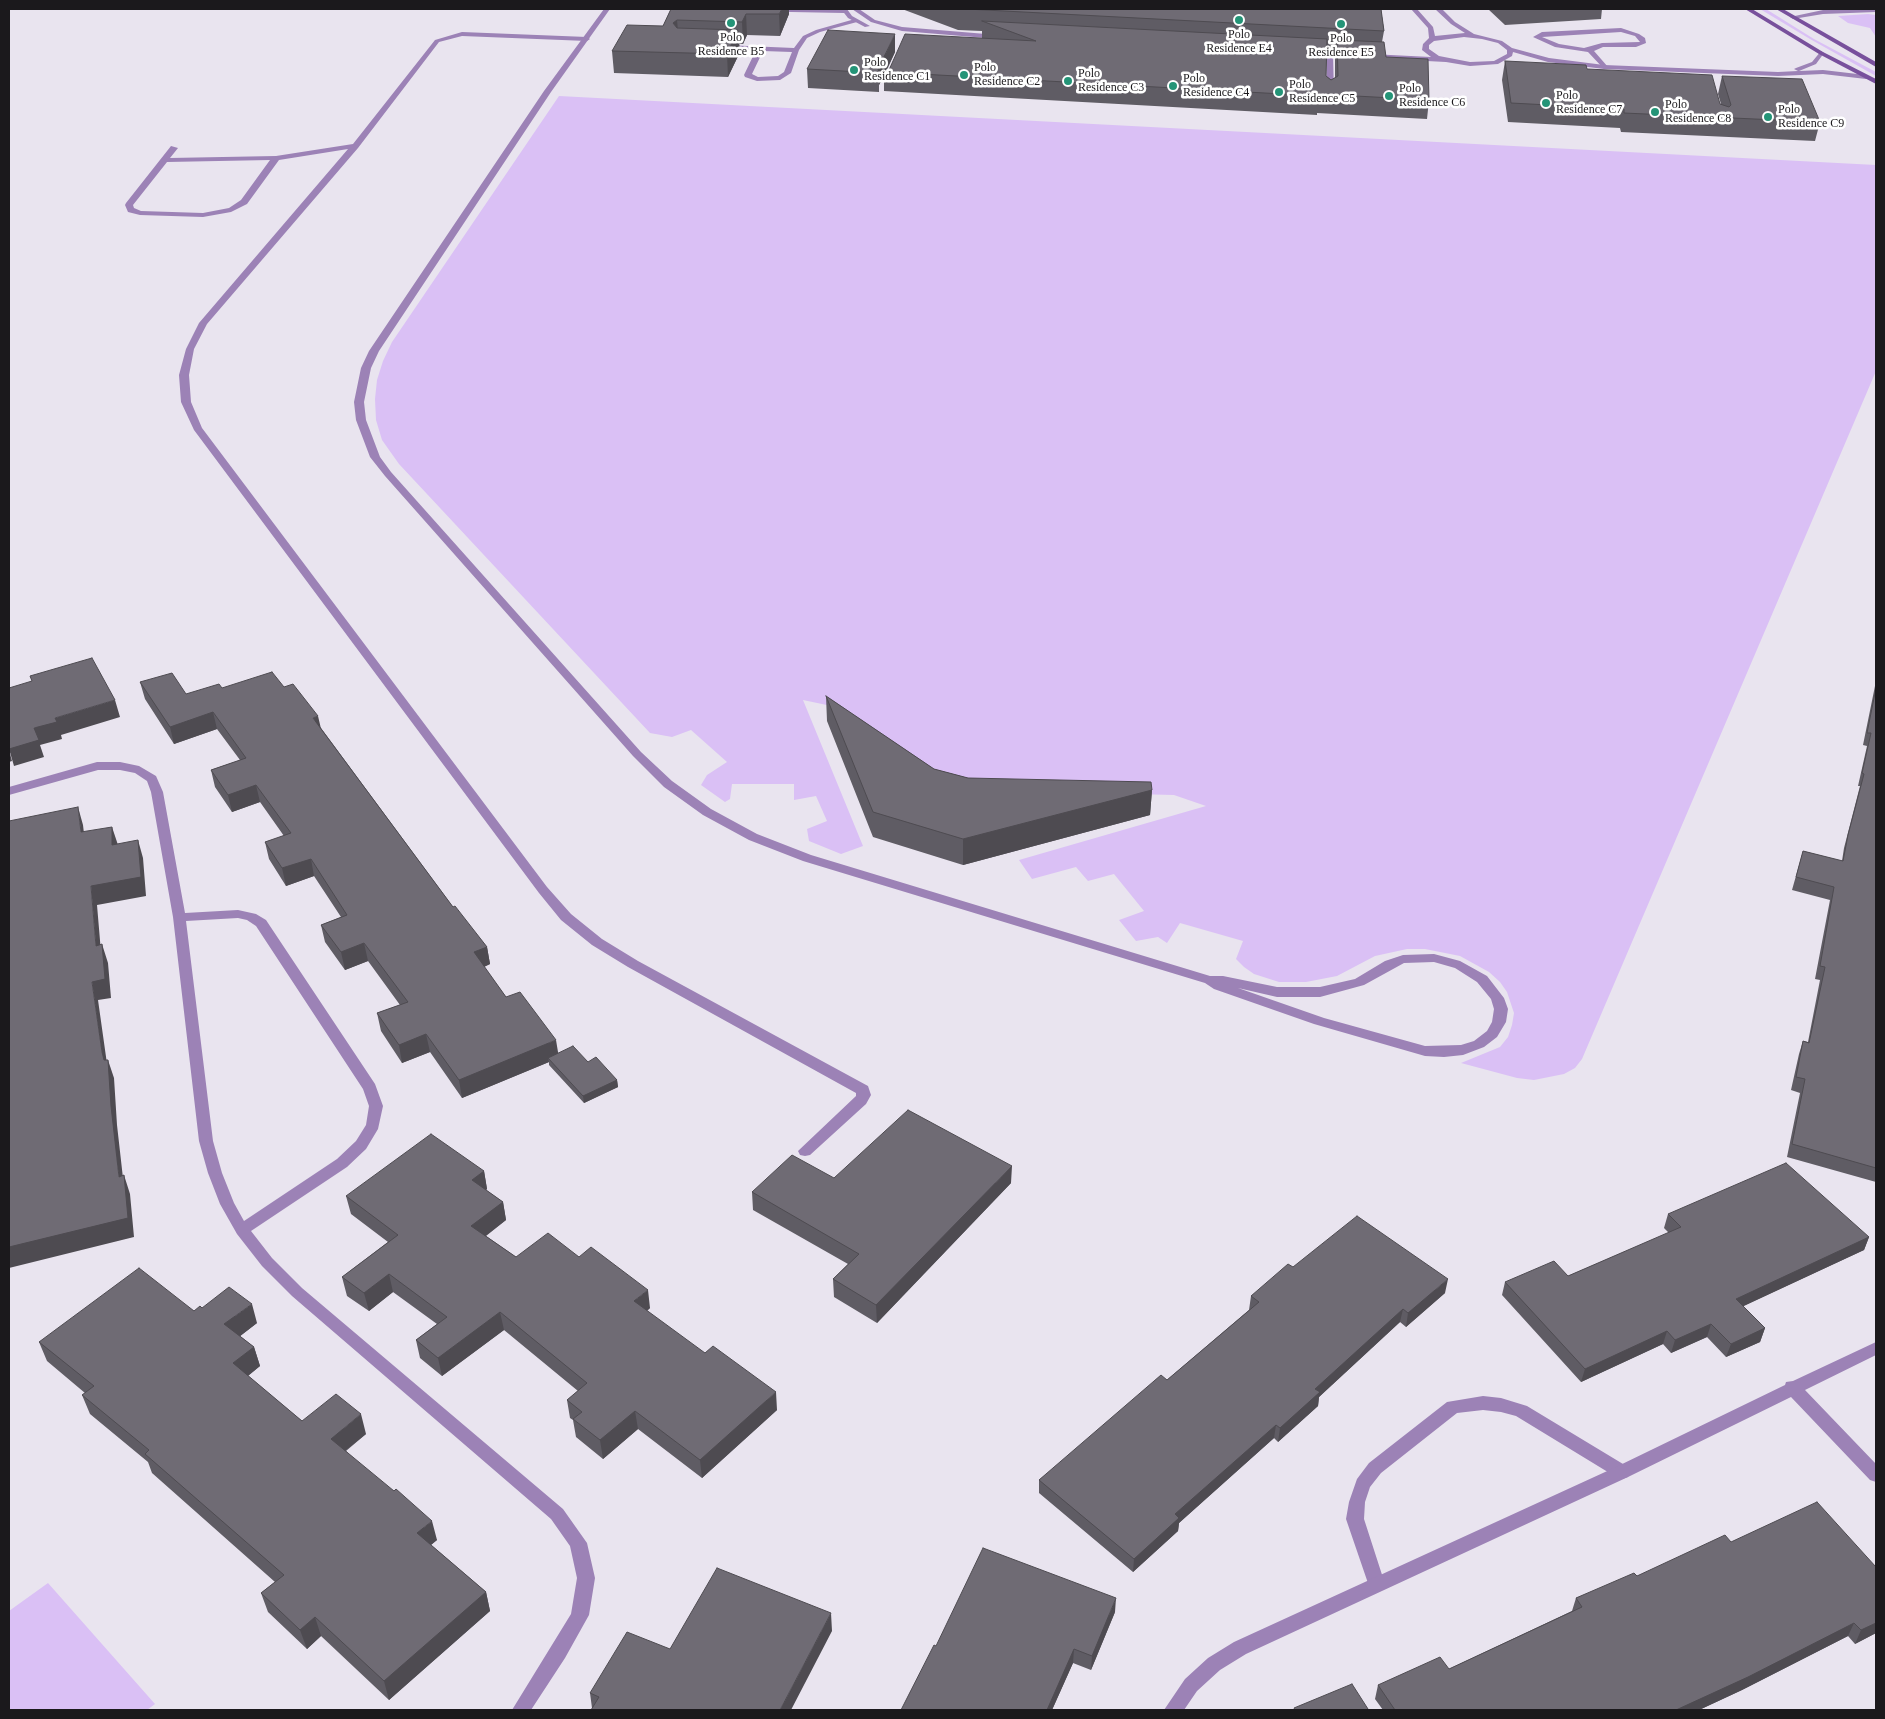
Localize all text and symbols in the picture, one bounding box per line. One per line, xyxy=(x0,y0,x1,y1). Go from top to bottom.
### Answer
marker: Polo Residence E4 xyxy=(1233,14,1245,26)
marker: Polo Residence B5 xyxy=(725,17,737,29)
marker: Polo Residence E5 xyxy=(1335,18,1347,30)
place label: Polo Residence E4 xyxy=(1206,28,1272,56)
place label: Polo Residence B5 xyxy=(698,31,764,59)
place label: Polo Residence E5 xyxy=(1308,32,1374,60)
place label: Polo Residence C1 xyxy=(864,56,930,84)
place label: Polo Residence C2 xyxy=(974,61,1040,89)
marker: Polo Residence C1 xyxy=(848,64,860,76)
place label: Polo Residence C3 xyxy=(1078,67,1144,95)
marker: Polo Residence C2 xyxy=(958,69,970,81)
place label: Polo Residence C4 xyxy=(1183,72,1249,100)
marker: Polo Residence C3 xyxy=(1062,75,1074,87)
place label: Polo Residence C5 xyxy=(1289,78,1355,106)
marker: Polo Residence C4 xyxy=(1167,80,1179,92)
place label: Polo Residence C6 xyxy=(1399,82,1465,110)
marker: Polo Residence C5 xyxy=(1273,86,1285,98)
place label: Polo Residence C7 xyxy=(1556,89,1622,117)
marker: Polo Residence C6 xyxy=(1383,90,1395,102)
marker: Polo Residence C7 xyxy=(1540,97,1552,109)
place label: Polo Residence C8 xyxy=(1665,98,1731,126)
place label: Polo Residence C9 xyxy=(1778,103,1844,131)
marker: Polo Residence C8 xyxy=(1649,106,1661,118)
marker: Polo Residence C9 xyxy=(1762,111,1774,123)

